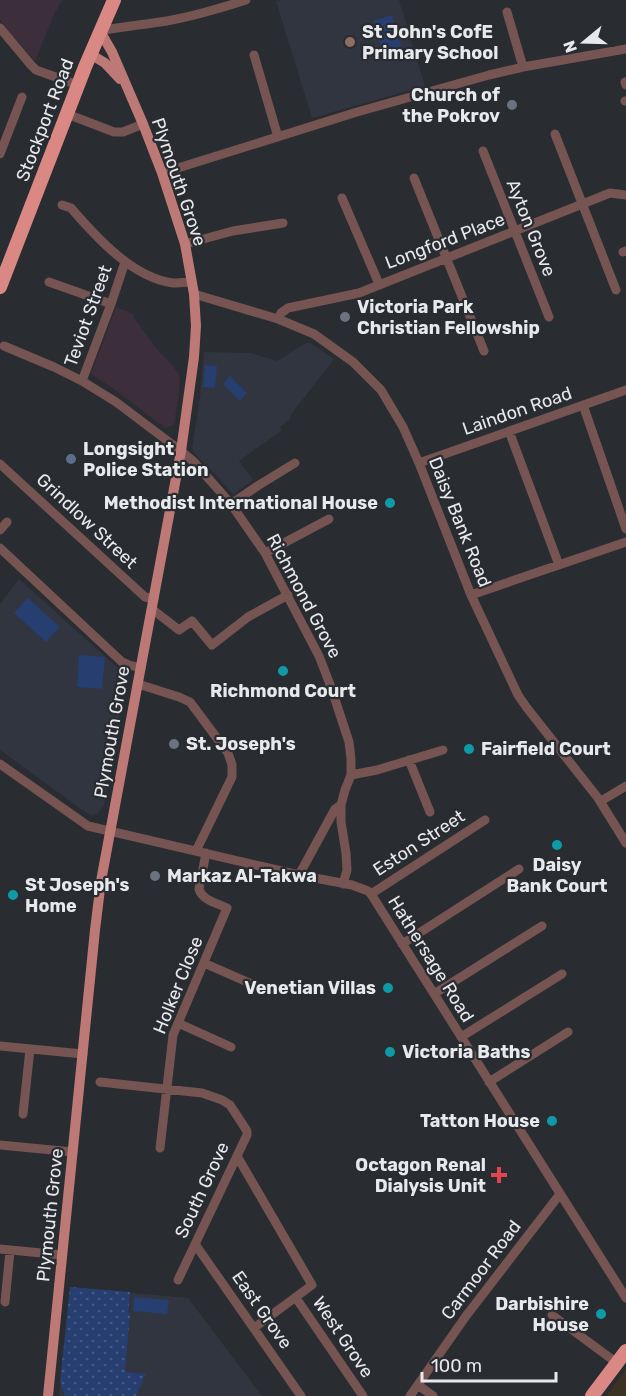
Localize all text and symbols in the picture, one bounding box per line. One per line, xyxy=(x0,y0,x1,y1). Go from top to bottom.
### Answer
north arrow xyxy=(554,12,614,72)
place label: St John's CofE Primary School xyxy=(362,21,498,64)
marker: St John's CofE Primary School xyxy=(343,35,357,49)
text: N xyxy=(559,38,581,55)
street label: Stockport Road xyxy=(11,55,79,185)
place label: Church of the Pokrov xyxy=(402,84,500,127)
marker: Church of the Pokrov xyxy=(505,98,519,112)
street label: Plymouth Grove xyxy=(147,115,211,249)
street label: Ayton Grove xyxy=(502,176,560,280)
street label: Longford Place xyxy=(382,208,508,274)
street label: Teviot Street xyxy=(59,262,117,370)
place label: Victoria Park Christian Fellowship xyxy=(357,296,540,339)
marker: Victoria Park Christian Fellowship xyxy=(338,310,352,324)
street label: Laindon Road xyxy=(459,382,575,440)
place label: Longsight Police Station xyxy=(83,438,209,481)
marker: Longsight Police Station xyxy=(64,452,78,466)
street label: Daisy Bank Road xyxy=(424,454,496,590)
street label: Grindlow Street xyxy=(32,469,142,573)
place label: Methodist International House xyxy=(104,492,378,514)
marker: Methodist International House xyxy=(383,496,397,510)
street label: Richmond Grove xyxy=(262,530,346,662)
street label: Plymouth Grove xyxy=(90,664,134,800)
marker: Richmond Court xyxy=(276,664,290,678)
place label: Richmond Court xyxy=(210,680,356,702)
place label: St. Joseph's xyxy=(186,733,296,755)
marker: St. Joseph's xyxy=(167,737,181,751)
place label: Fairfield Court xyxy=(481,738,611,760)
marker: Fairfield Court xyxy=(462,742,476,756)
street label: Eston Street xyxy=(369,805,469,881)
marker: Daisy Bank Court xyxy=(550,838,564,852)
place label: Daisy Bank Court xyxy=(507,854,607,897)
place label: Markaz Al-Takwa xyxy=(167,865,317,887)
marker: Markaz Al-Takwa xyxy=(148,869,162,883)
place label: St Joseph's Home xyxy=(25,874,130,917)
marker: St Joseph's Home xyxy=(6,888,20,902)
street label: Hathersage Road xyxy=(383,892,479,1026)
street label: Holker Close xyxy=(148,933,208,1037)
place label: Venetian Villas xyxy=(244,977,376,999)
marker: Venetian Villas xyxy=(381,981,395,995)
place label: Victoria Baths xyxy=(402,1041,531,1063)
marker: Victoria Baths xyxy=(383,1045,397,1059)
place label: Tatton House xyxy=(420,1110,540,1132)
marker: Tatton House xyxy=(545,1114,559,1128)
street label: South Grove xyxy=(170,1138,234,1242)
street label: Plymouth Grove xyxy=(32,1147,68,1283)
place label: Octagon Renal Dialysis Unit xyxy=(355,1154,486,1197)
marker: Octagon Renal Dialysis Unit xyxy=(490,1166,508,1184)
street label: Carmoor Road xyxy=(436,1216,526,1324)
street label: East Grove xyxy=(227,1267,297,1353)
street label: West Grove xyxy=(308,1292,378,1382)
place label: Darbishire House xyxy=(495,1293,589,1336)
marker: Darbishire House xyxy=(594,1307,608,1321)
scale bar xyxy=(422,1345,556,1383)
text: 100 m xyxy=(431,1355,482,1377)

